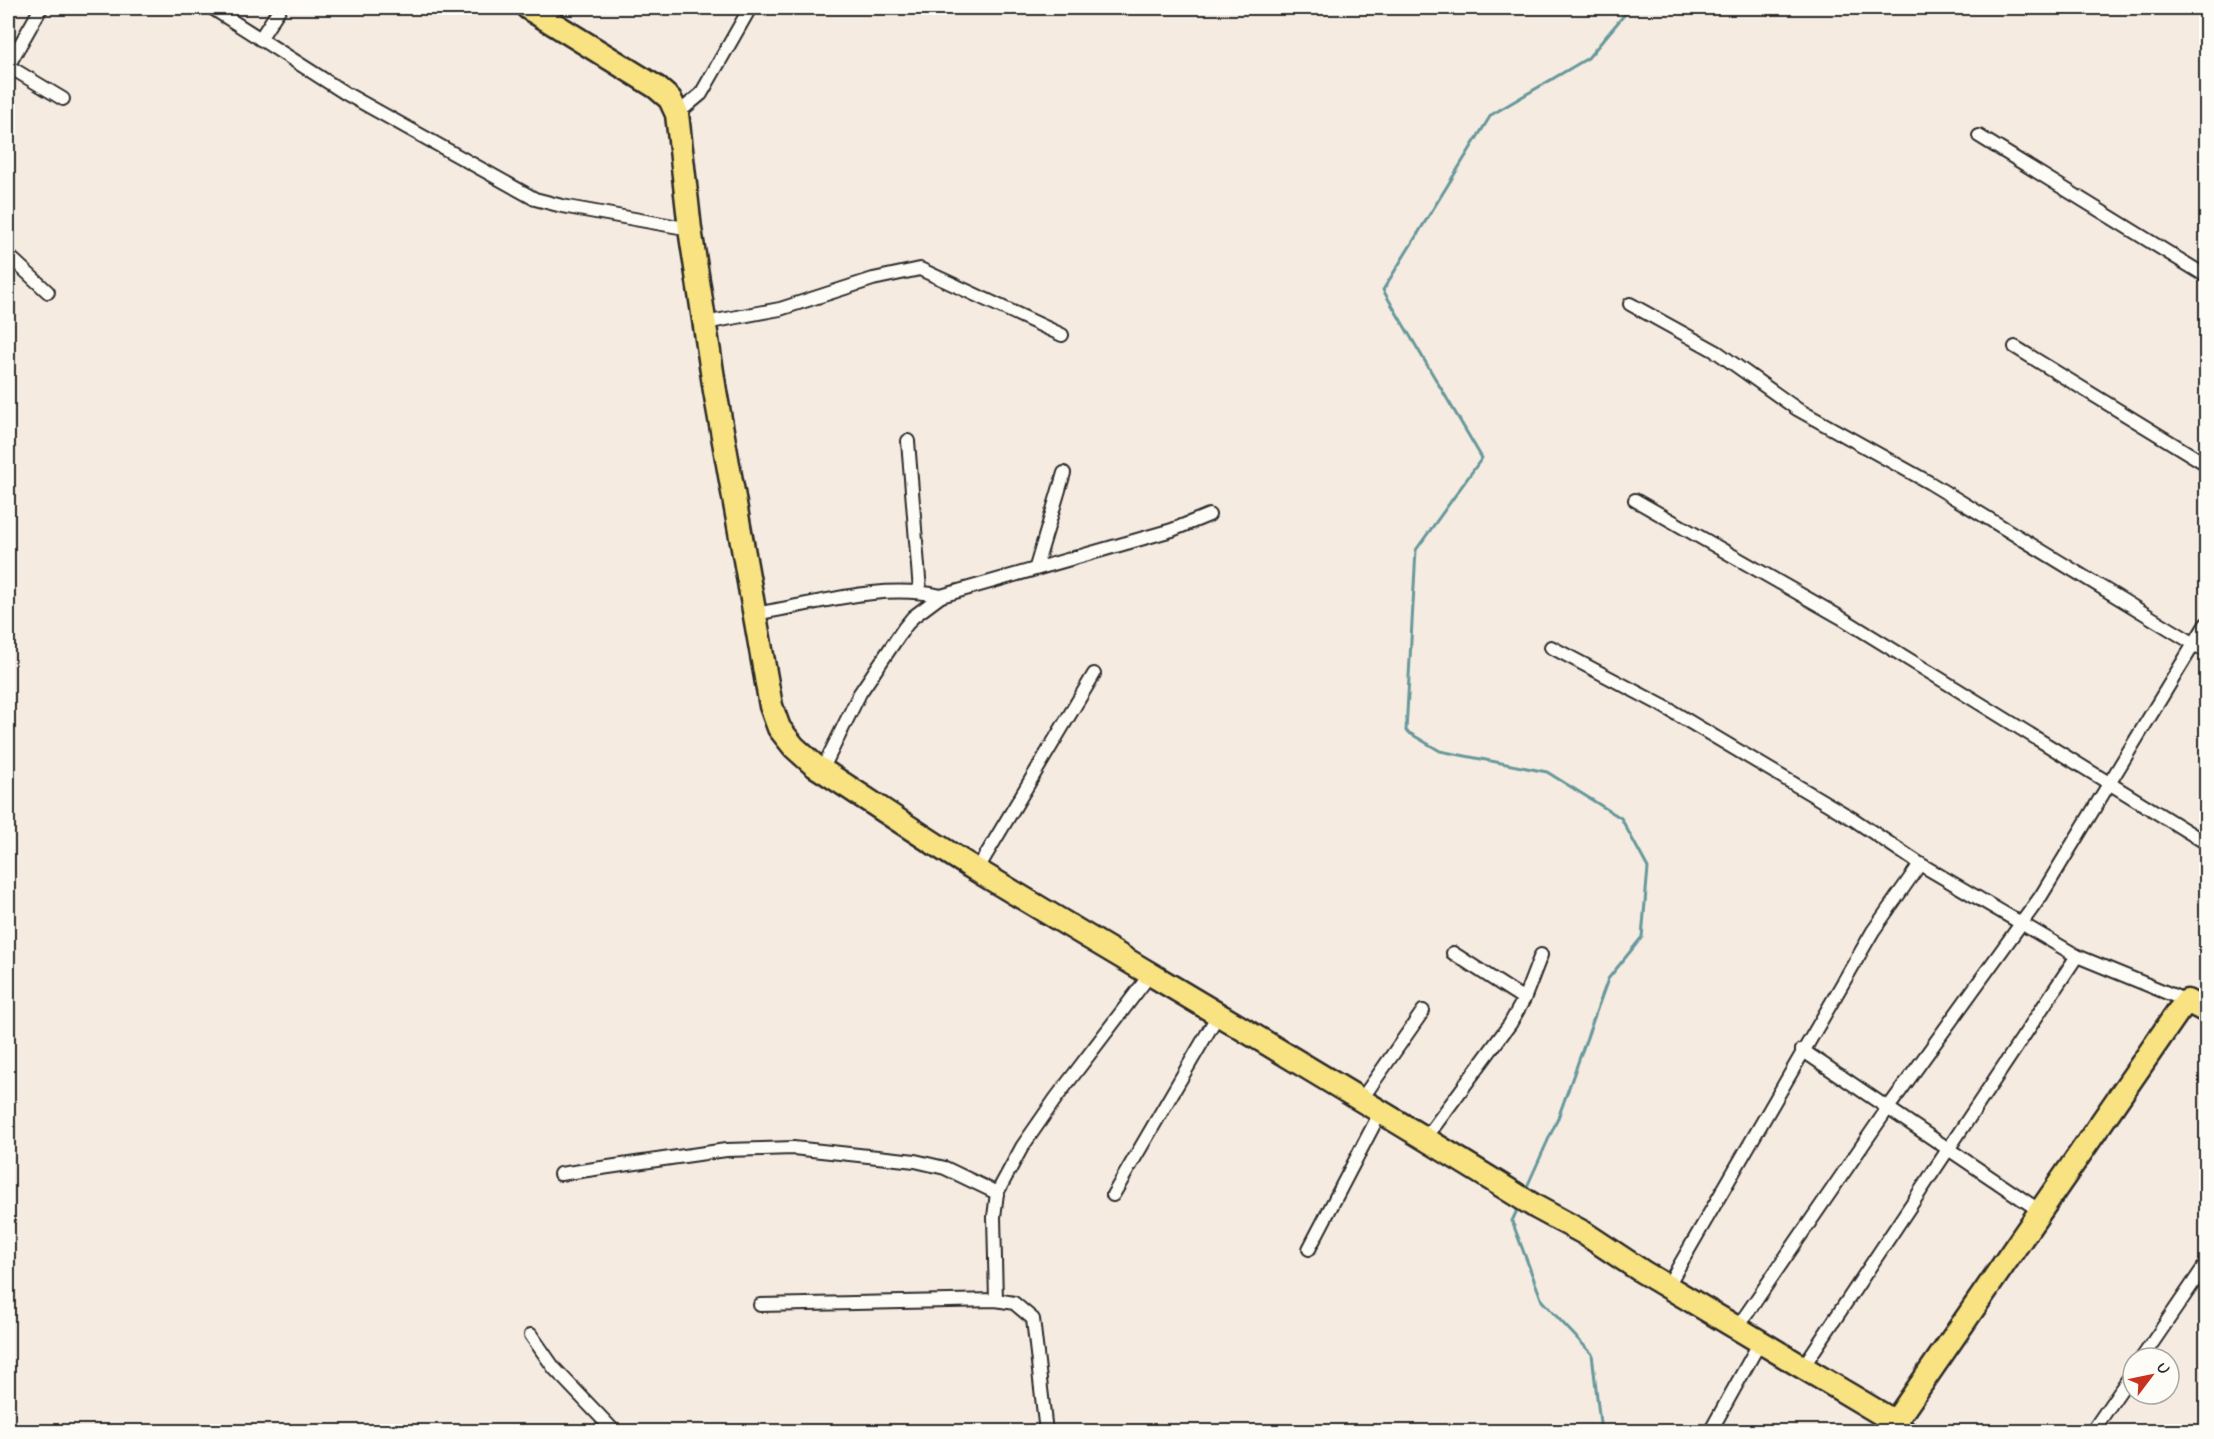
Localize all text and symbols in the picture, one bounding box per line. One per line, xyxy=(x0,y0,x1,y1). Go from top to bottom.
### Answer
north arrow xyxy=(2121,1346,2181,1406)
text: U xyxy=(2151,1359,2174,1379)

